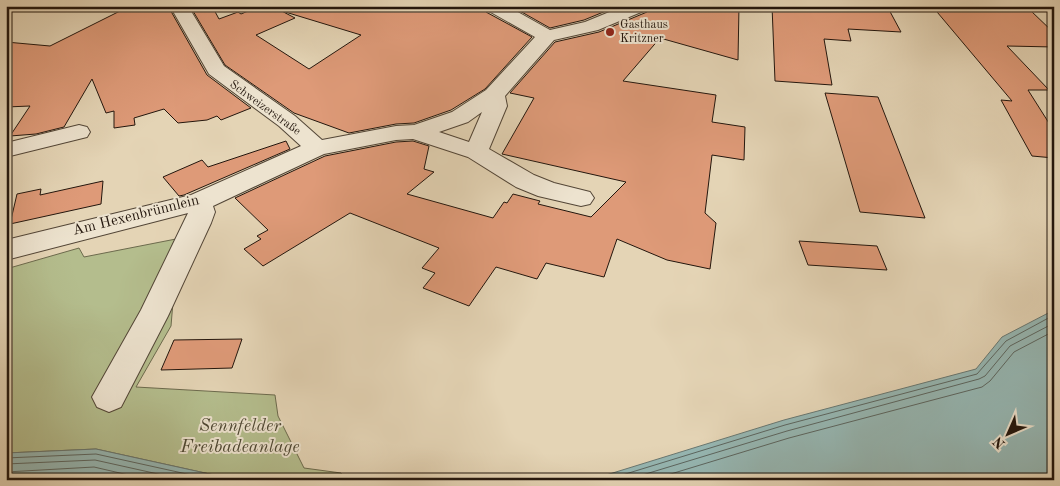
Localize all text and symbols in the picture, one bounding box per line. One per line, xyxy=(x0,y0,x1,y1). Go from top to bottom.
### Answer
place label: Gasthaus Kritzner xyxy=(620,19,668,45)
marker: Gasthaus Kritzner xyxy=(604,26,616,38)
street label: Schweizerstraße xyxy=(227,78,303,138)
street label: Am Hexenbrünnlein xyxy=(71,193,201,239)
north arrow xyxy=(982,408,1032,458)
park label: Sennfelder Freibadeanlage xyxy=(179,417,300,456)
text: N xyxy=(991,434,1008,451)

